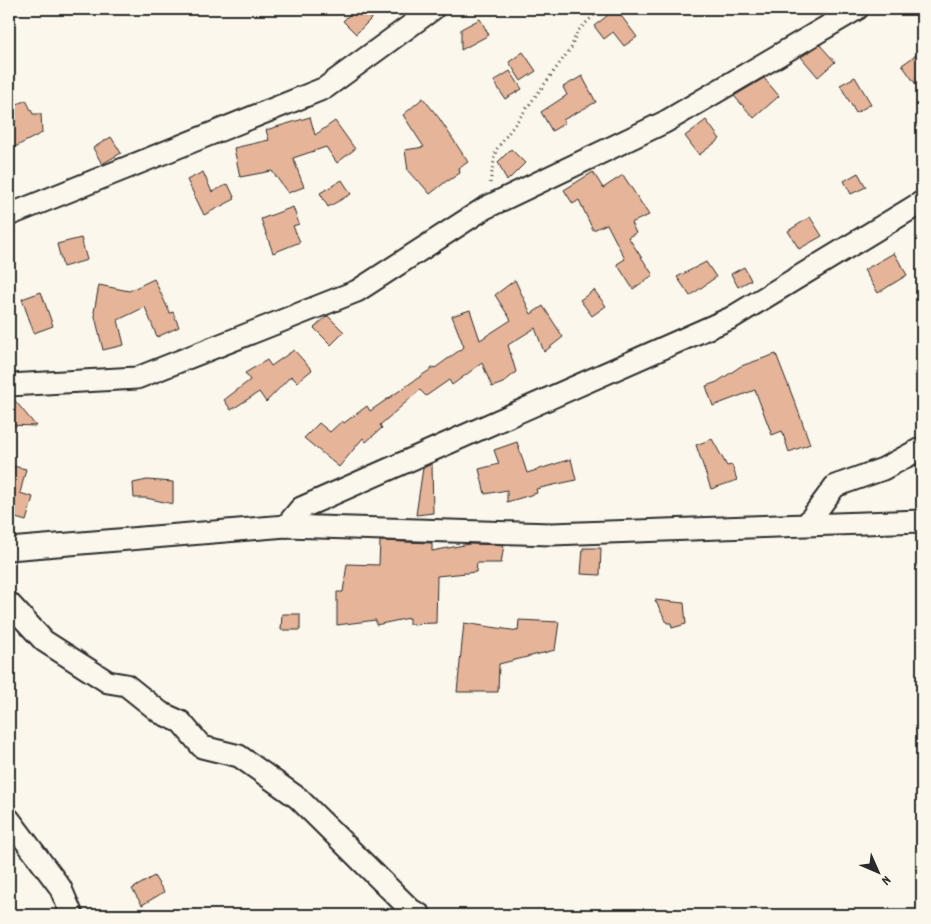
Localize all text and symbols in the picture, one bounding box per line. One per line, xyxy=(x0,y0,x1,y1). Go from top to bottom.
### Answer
north arrow xyxy=(854,846,904,896)
text: N xyxy=(876,870,895,889)

